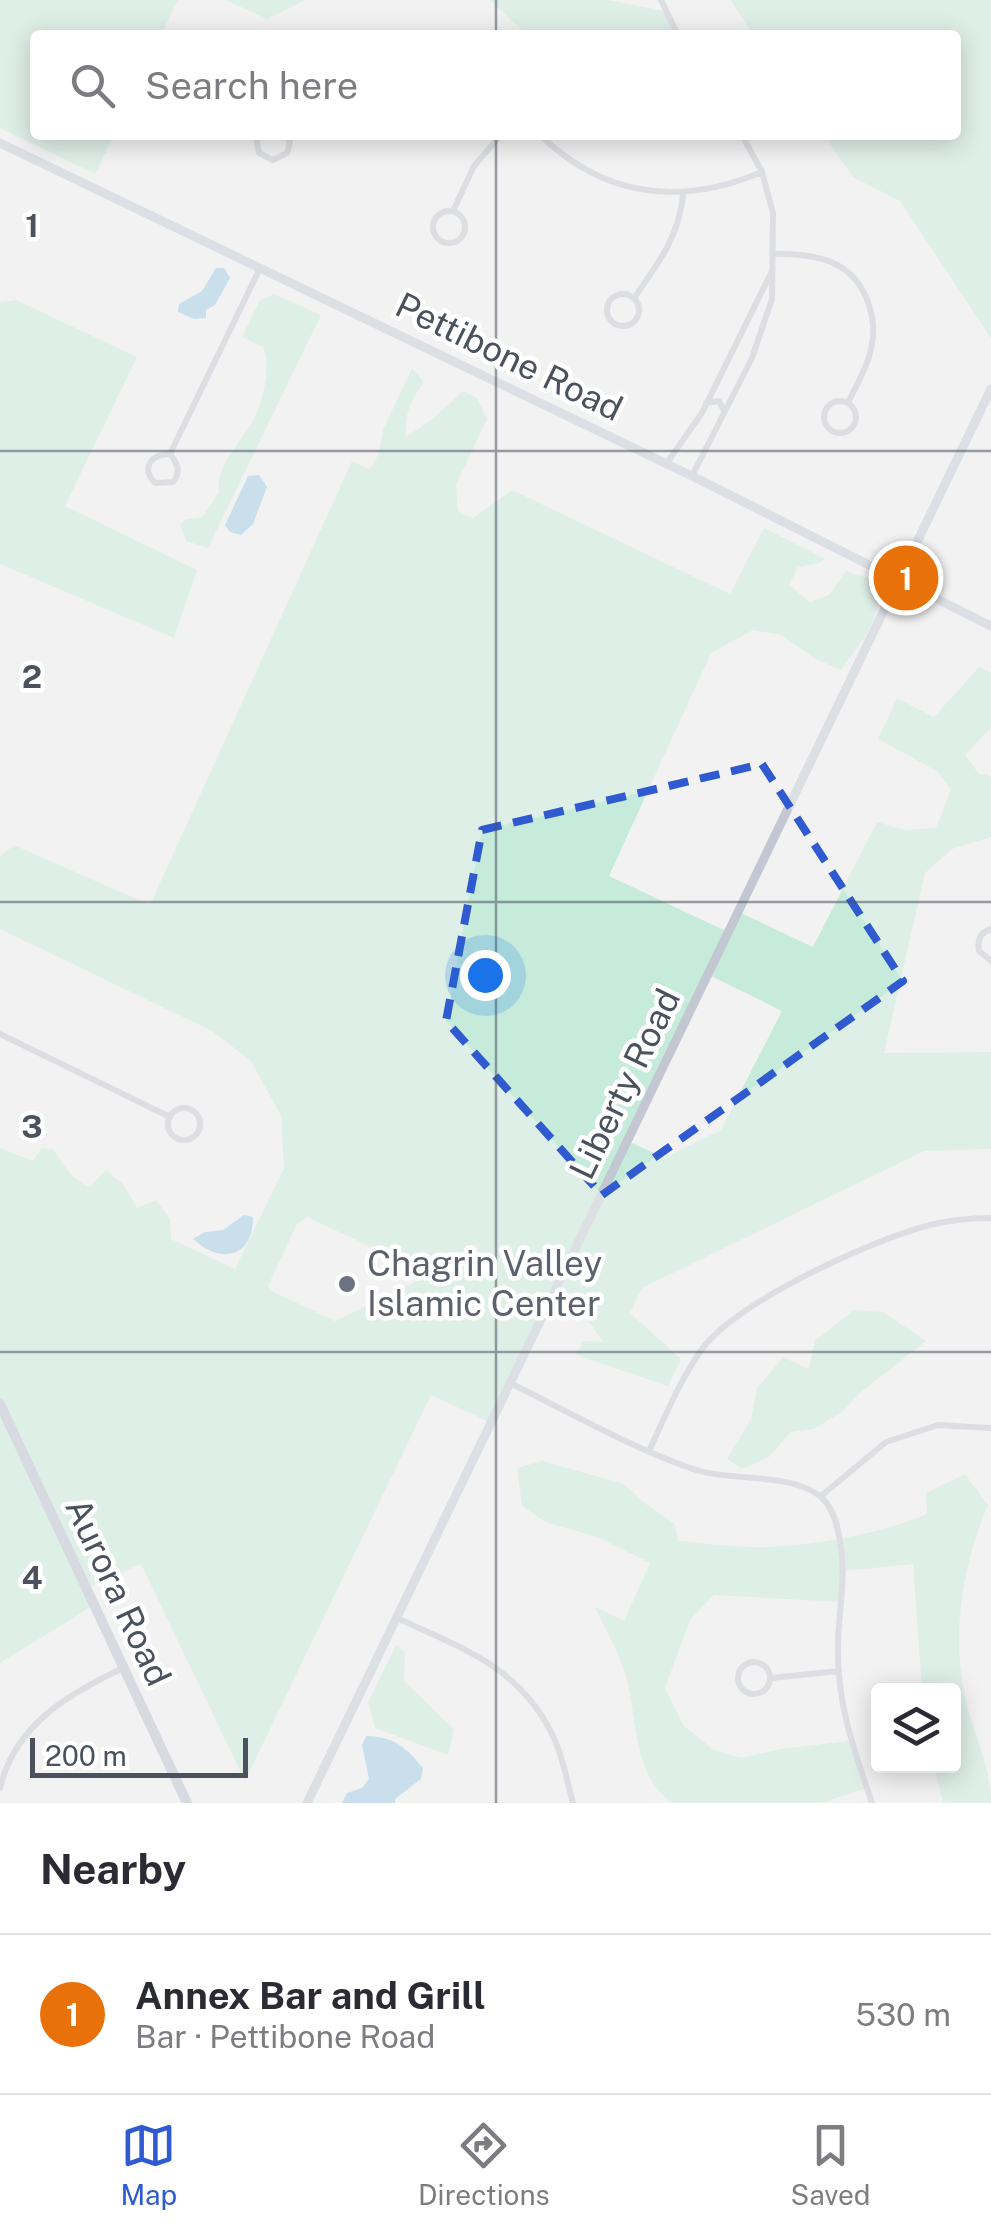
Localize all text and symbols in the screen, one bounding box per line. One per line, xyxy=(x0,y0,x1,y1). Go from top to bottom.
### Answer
search box xyxy=(30,30,961,140)
icon: search xyxy=(65,58,120,113)
text: Search here xyxy=(145,63,358,108)
text: 1 xyxy=(25,207,39,244)
street label: Pettibone Road xyxy=(389,284,629,429)
pin: 1 xyxy=(874,540,938,616)
text: 2 xyxy=(22,658,42,695)
your location xyxy=(460,950,511,1001)
street label: Liberty Road xyxy=(561,982,688,1186)
text: 3 xyxy=(21,1108,43,1145)
place label: Chagrin Valley Islamic Center xyxy=(367,1243,602,1324)
marker: Chagrin Valley Islamic Center xyxy=(336,1273,358,1295)
street label: Aurora Road xyxy=(57,1492,180,1692)
text: 4 xyxy=(22,1559,43,1596)
map controls xyxy=(871,1683,961,1773)
button: layers xyxy=(871,1683,961,1773)
scale bar xyxy=(30,1733,248,1778)
text: 200 m xyxy=(45,1739,127,1772)
text: Nearby xyxy=(40,1844,186,1893)
text: Annex Bar and Grill xyxy=(135,1973,486,2018)
text: 1 xyxy=(66,1996,79,2033)
text: 530 m xyxy=(856,1996,951,2033)
text: Bar · Pettibone Road xyxy=(135,2018,435,2055)
tab: Map xyxy=(120,2118,177,2211)
tab: Directions xyxy=(418,2118,550,2211)
tab: Saved xyxy=(790,2118,871,2211)

